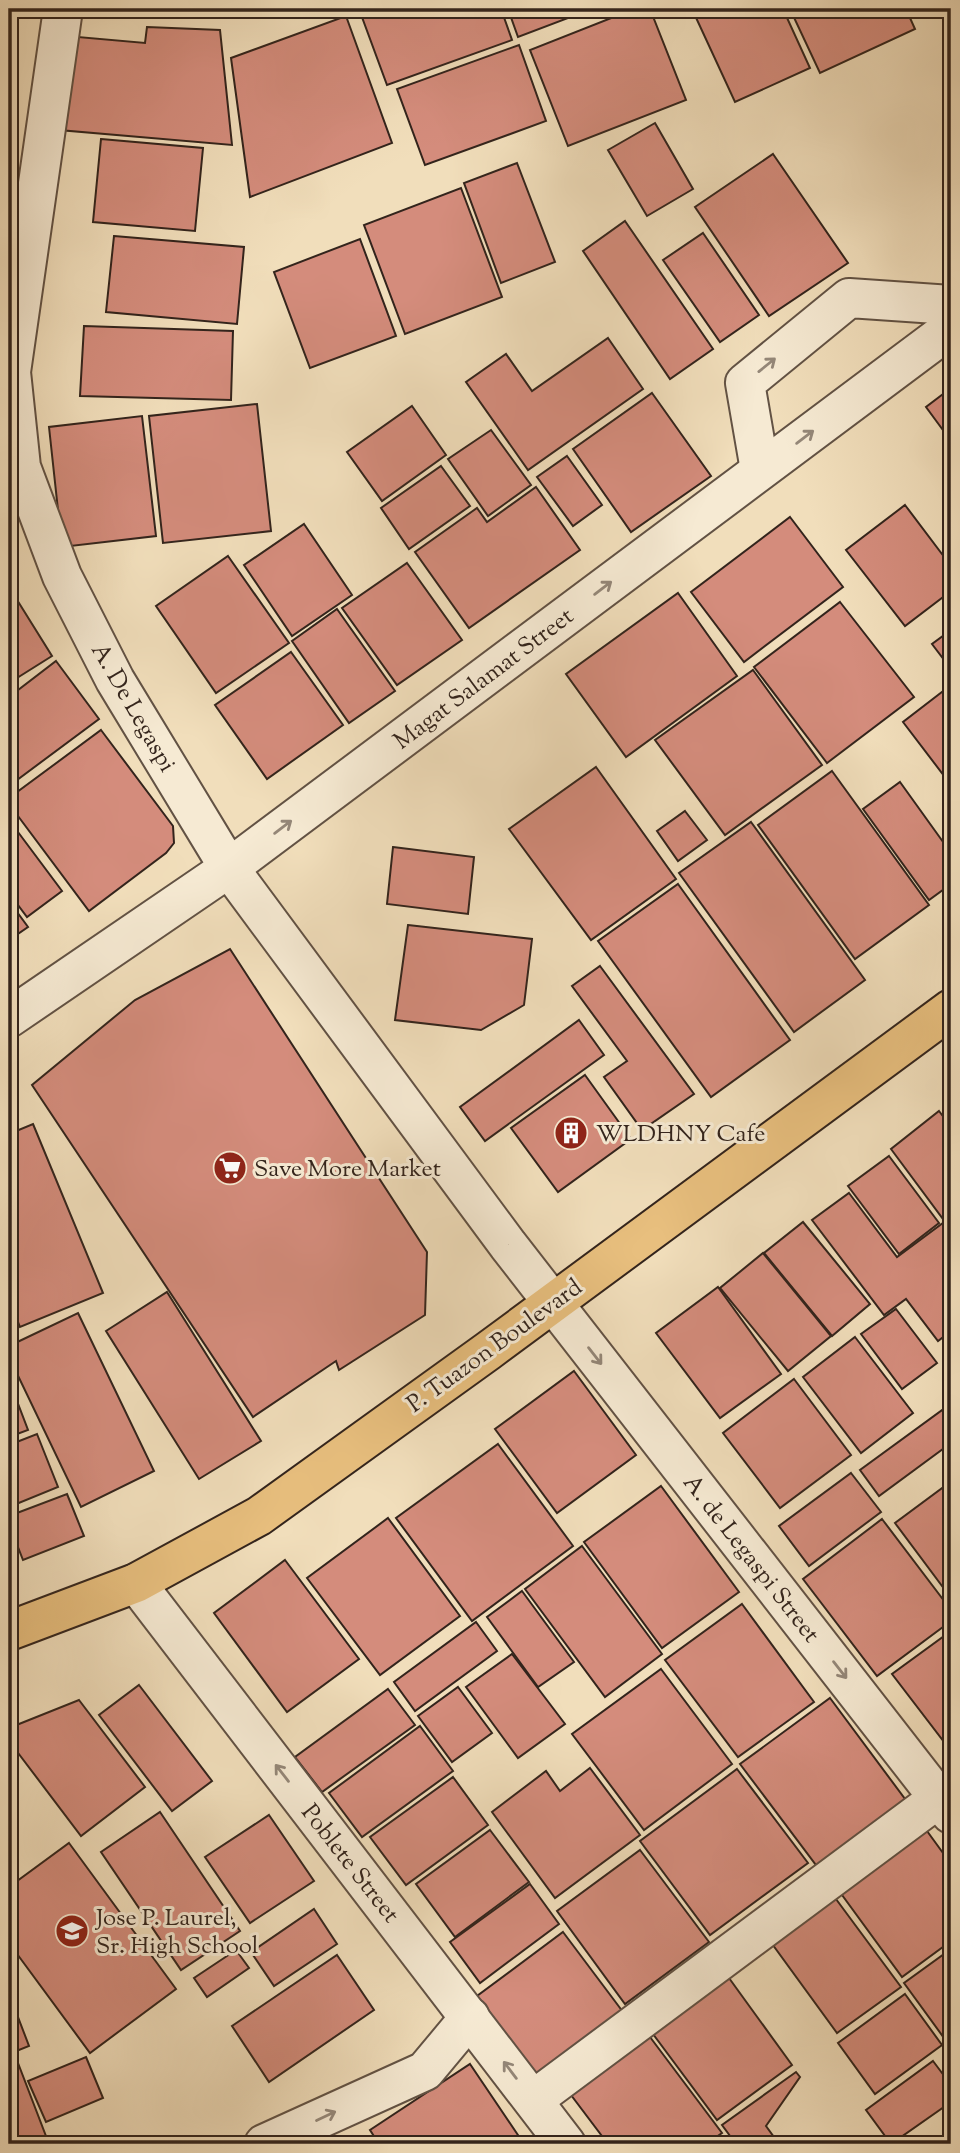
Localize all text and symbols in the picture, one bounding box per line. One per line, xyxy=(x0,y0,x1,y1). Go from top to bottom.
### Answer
one-way arrow xyxy=(757,357,775,373)
one-way arrow xyxy=(795,430,813,445)
one-way arrow xyxy=(593,581,612,596)
street label: Magat Salamat Street xyxy=(387,601,581,759)
street label: A. De Legaspi xyxy=(82,637,183,779)
one-way arrow xyxy=(274,820,292,835)
building icon: WLDHNY Cafe xyxy=(552,1114,590,1152)
place label: WLDHNY Cafe xyxy=(596,1118,766,1152)
supermarket icon: Save More Market xyxy=(211,1149,249,1187)
place label: Save More Market xyxy=(254,1153,441,1187)
street label: P. Tuazon Boulevard xyxy=(400,1271,590,1422)
one-way arrow xyxy=(587,1346,602,1364)
street label: A. de Legaspi Street xyxy=(674,1468,827,1651)
one-way arrow xyxy=(833,1661,848,1679)
one-way arrow xyxy=(275,1764,290,1783)
street label: Poblete Street xyxy=(292,1798,407,1931)
place label: Jose P. Laurel, Sr. High School xyxy=(94,1902,259,1964)
school or university icon: Jose P. Laurel, Sr. High School xyxy=(53,1912,91,1950)
one-way arrow xyxy=(503,2061,518,2080)
one-way arrow xyxy=(315,2109,337,2122)

